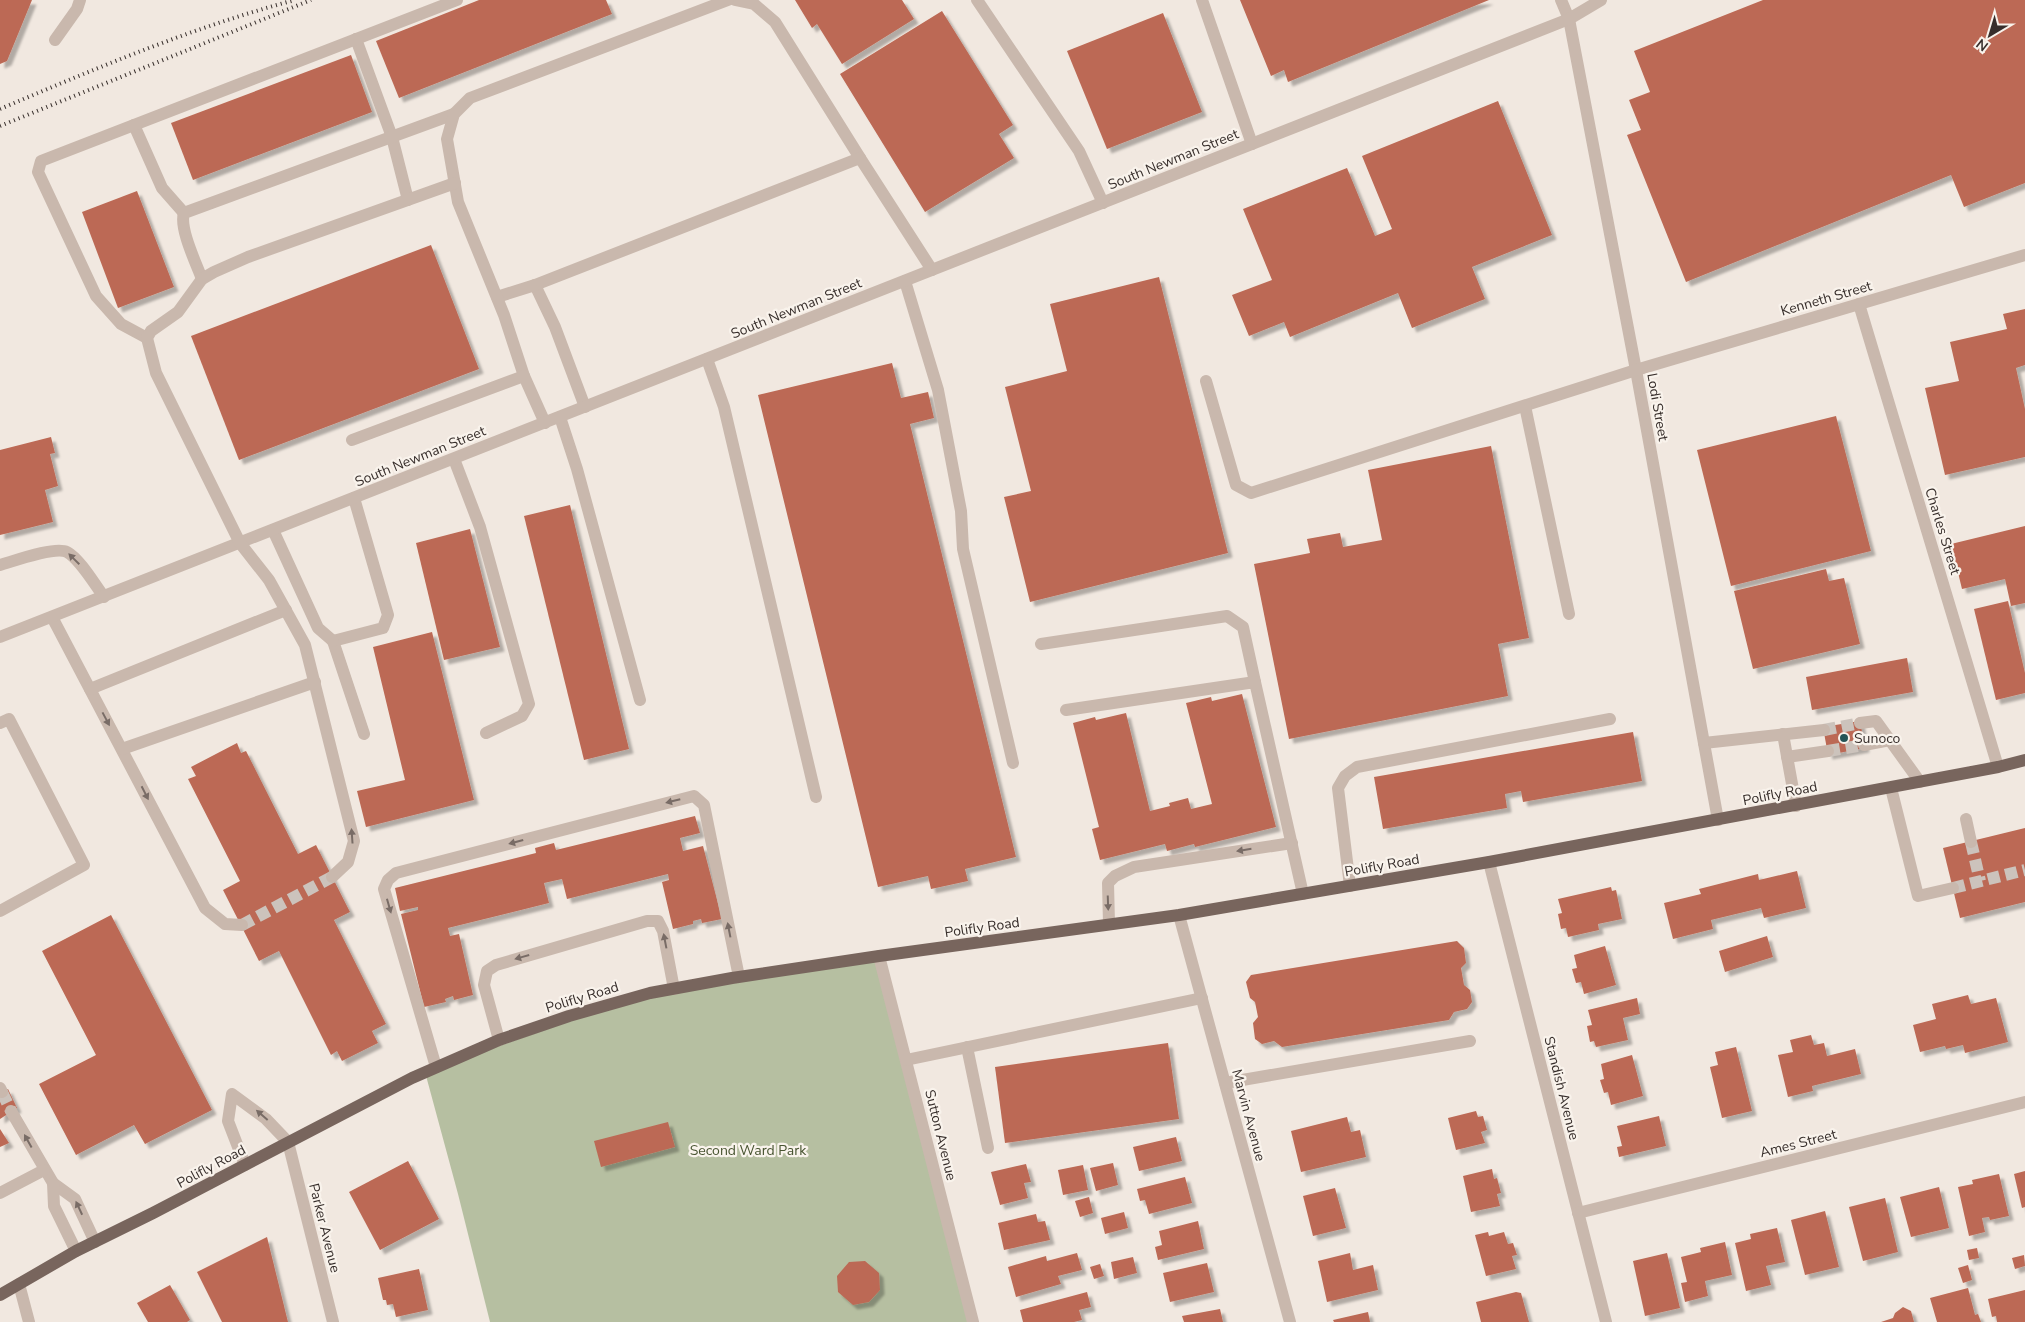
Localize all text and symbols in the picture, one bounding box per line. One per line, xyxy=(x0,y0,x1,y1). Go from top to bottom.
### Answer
north arrow xyxy=(1965,10,2015,60)
text: N xyxy=(1972,34,1992,56)
street label: South Newman Street xyxy=(1105,125,1241,194)
street label: South Newman Street xyxy=(728,274,864,343)
street label: Kenneth Street xyxy=(1778,276,1874,321)
street label: Lodi Street xyxy=(1642,372,1673,443)
street label: South Newman Street xyxy=(352,422,488,491)
street label: Charles Street xyxy=(1920,485,1965,577)
one-way arrow xyxy=(68,553,80,565)
one-way arrow xyxy=(102,712,110,726)
place label: Sunoco xyxy=(1854,729,1901,748)
marker: Sunoco xyxy=(1838,732,1850,744)
street label: Polifly Road xyxy=(1741,777,1819,810)
one-way arrow xyxy=(141,785,149,800)
one-way arrow xyxy=(665,797,680,805)
one-way arrow xyxy=(348,828,356,844)
one-way arrow xyxy=(508,838,523,846)
one-way arrow xyxy=(1236,846,1252,854)
street label: Polifly Road xyxy=(1343,850,1421,881)
one-way arrow xyxy=(1105,895,1113,911)
one-way arrow xyxy=(385,899,393,914)
street label: Polifly Road xyxy=(943,913,1021,942)
one-way arrow xyxy=(725,921,733,937)
one-way arrow xyxy=(661,933,669,948)
one-way arrow xyxy=(514,954,529,962)
street label: Polifly Road xyxy=(543,977,621,1018)
street label: Standish Avenue xyxy=(1539,1034,1584,1142)
street label: Marvin Avenue xyxy=(1227,1067,1270,1163)
street label: Sutton Avenue xyxy=(920,1088,961,1183)
one-way arrow xyxy=(256,1110,269,1121)
street label: Ames Street xyxy=(1758,1125,1838,1162)
one-way arrow xyxy=(23,1134,32,1147)
street label: Polifly Road xyxy=(173,1140,249,1193)
park label: Second Ward Park xyxy=(690,1141,807,1160)
street label: Parker Avenue xyxy=(304,1181,345,1275)
one-way arrow xyxy=(75,1201,83,1216)

